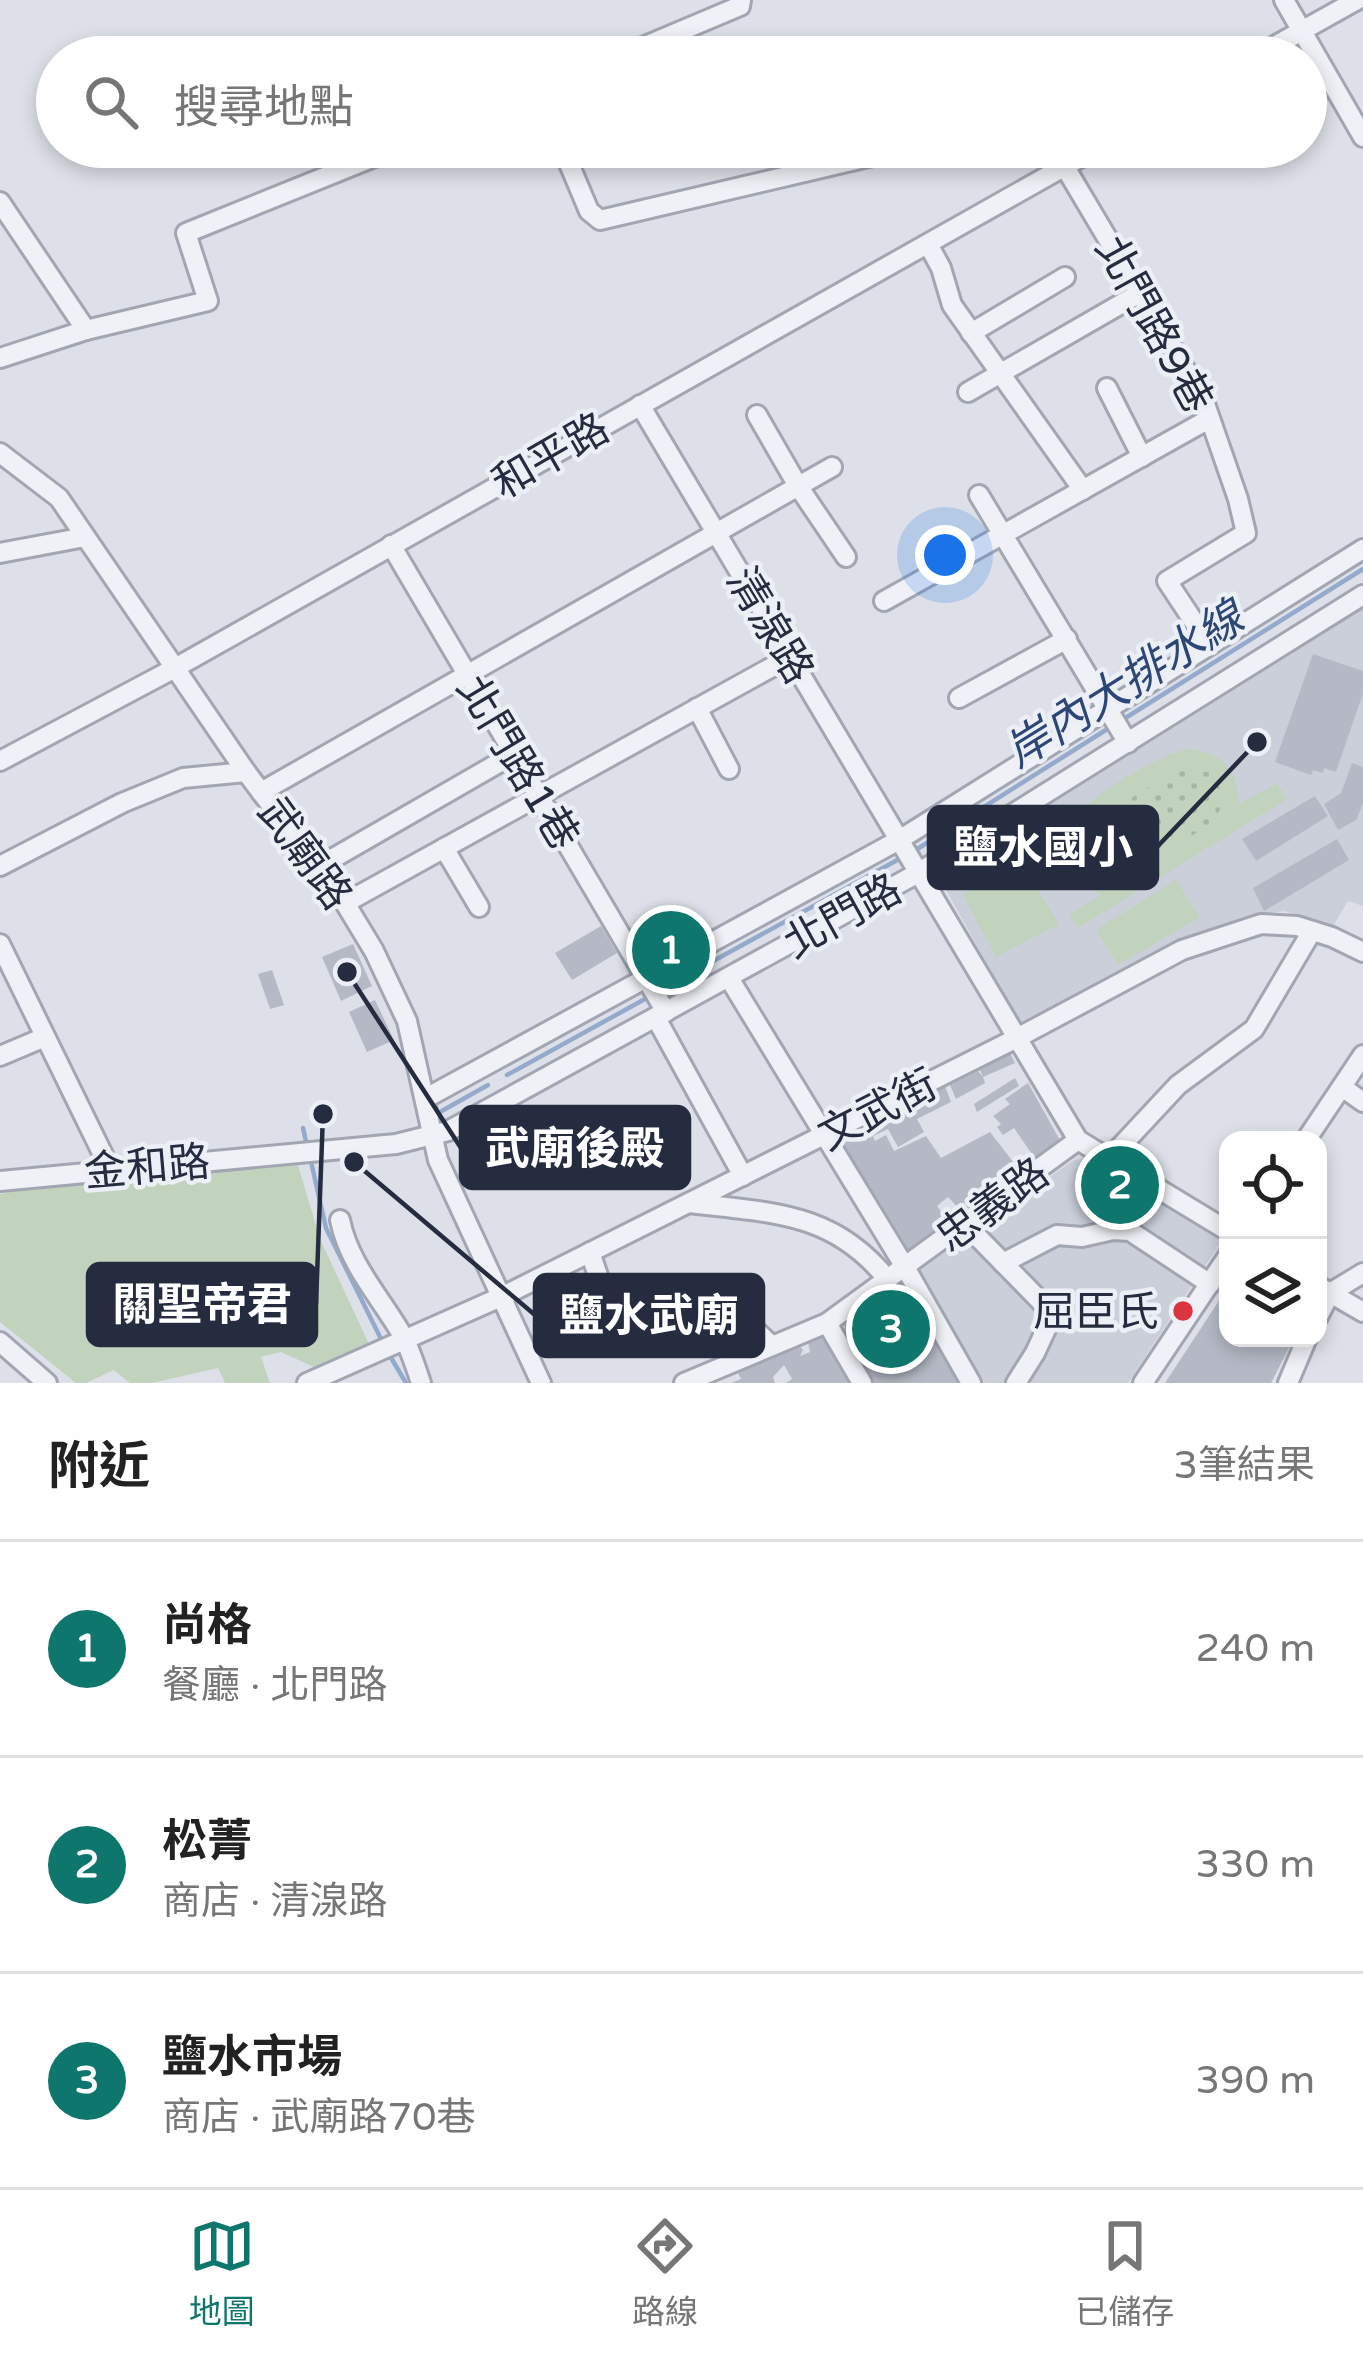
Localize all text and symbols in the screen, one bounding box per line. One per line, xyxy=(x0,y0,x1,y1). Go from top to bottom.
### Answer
search box xyxy=(36,36,1327,168)
icon: search xyxy=(78,69,144,135)
text: 搜尋地點 xyxy=(174,81,354,135)
street label: 北門路9巷 xyxy=(1084,227,1223,422)
street label: 和平路 xyxy=(483,403,618,510)
your location xyxy=(915,525,975,585)
street label: 清湶路 xyxy=(715,559,824,693)
water label: 岸內大排水線 xyxy=(996,589,1258,780)
street label: 北門路1巷 xyxy=(446,666,590,859)
street label: 武廟路 xyxy=(247,788,362,920)
callout: 鹽水國小 xyxy=(929,807,1157,888)
text: 鹽水國小 xyxy=(953,822,1133,876)
street label: 北門路 xyxy=(775,863,910,969)
pin: 1 xyxy=(632,905,710,995)
street label: 文武街 xyxy=(810,1059,945,1162)
callout: 武廟後殿 xyxy=(461,1107,689,1188)
text: 武廟後殿 xyxy=(485,1123,665,1177)
map controls xyxy=(1219,1131,1327,1347)
button: locate xyxy=(1219,1131,1327,1239)
street label: 金和路 xyxy=(82,1137,212,1198)
pin: 2 xyxy=(1081,1140,1159,1230)
street label: 忠義路 xyxy=(927,1148,1059,1263)
button: layers xyxy=(1219,1239,1327,1347)
callout: 關聖帝君 xyxy=(88,1264,316,1345)
callout: 鹽水武廟 xyxy=(535,1275,763,1356)
text: 關聖帝君 xyxy=(112,1279,292,1333)
pin: 3 xyxy=(852,1284,930,1374)
place label: 屈臣氏 xyxy=(1033,1287,1159,1338)
text: 鹽水武廟 xyxy=(559,1290,739,1344)
marker: 屈臣氏 xyxy=(1170,1298,1196,1324)
text: 附近 xyxy=(48,1436,150,1498)
text: 3筆結果 xyxy=(1174,1442,1315,1489)
text: 尚格 xyxy=(162,1599,252,1653)
text: 1 xyxy=(75,1625,99,1672)
text: 240 m xyxy=(1196,1625,1315,1672)
text: 餐廳 · 北門路 xyxy=(162,1662,387,1709)
text: 松菁 xyxy=(162,1815,252,1869)
text: 2 xyxy=(75,1841,99,1888)
text: 330 m xyxy=(1196,1841,1315,1888)
text: 商店 · 清湶路 xyxy=(162,1878,387,1925)
text: 鹽水市場 xyxy=(162,2031,342,2085)
text: 3 xyxy=(75,2057,99,2104)
text: 390 m xyxy=(1196,2057,1315,2104)
text: 商店 · 武廟路70巷 xyxy=(162,2094,475,2141)
tab: 地圖 xyxy=(189,2213,255,2333)
tab: 路線 xyxy=(632,2213,698,2333)
tab: 已儲存 xyxy=(1075,2213,1174,2333)

